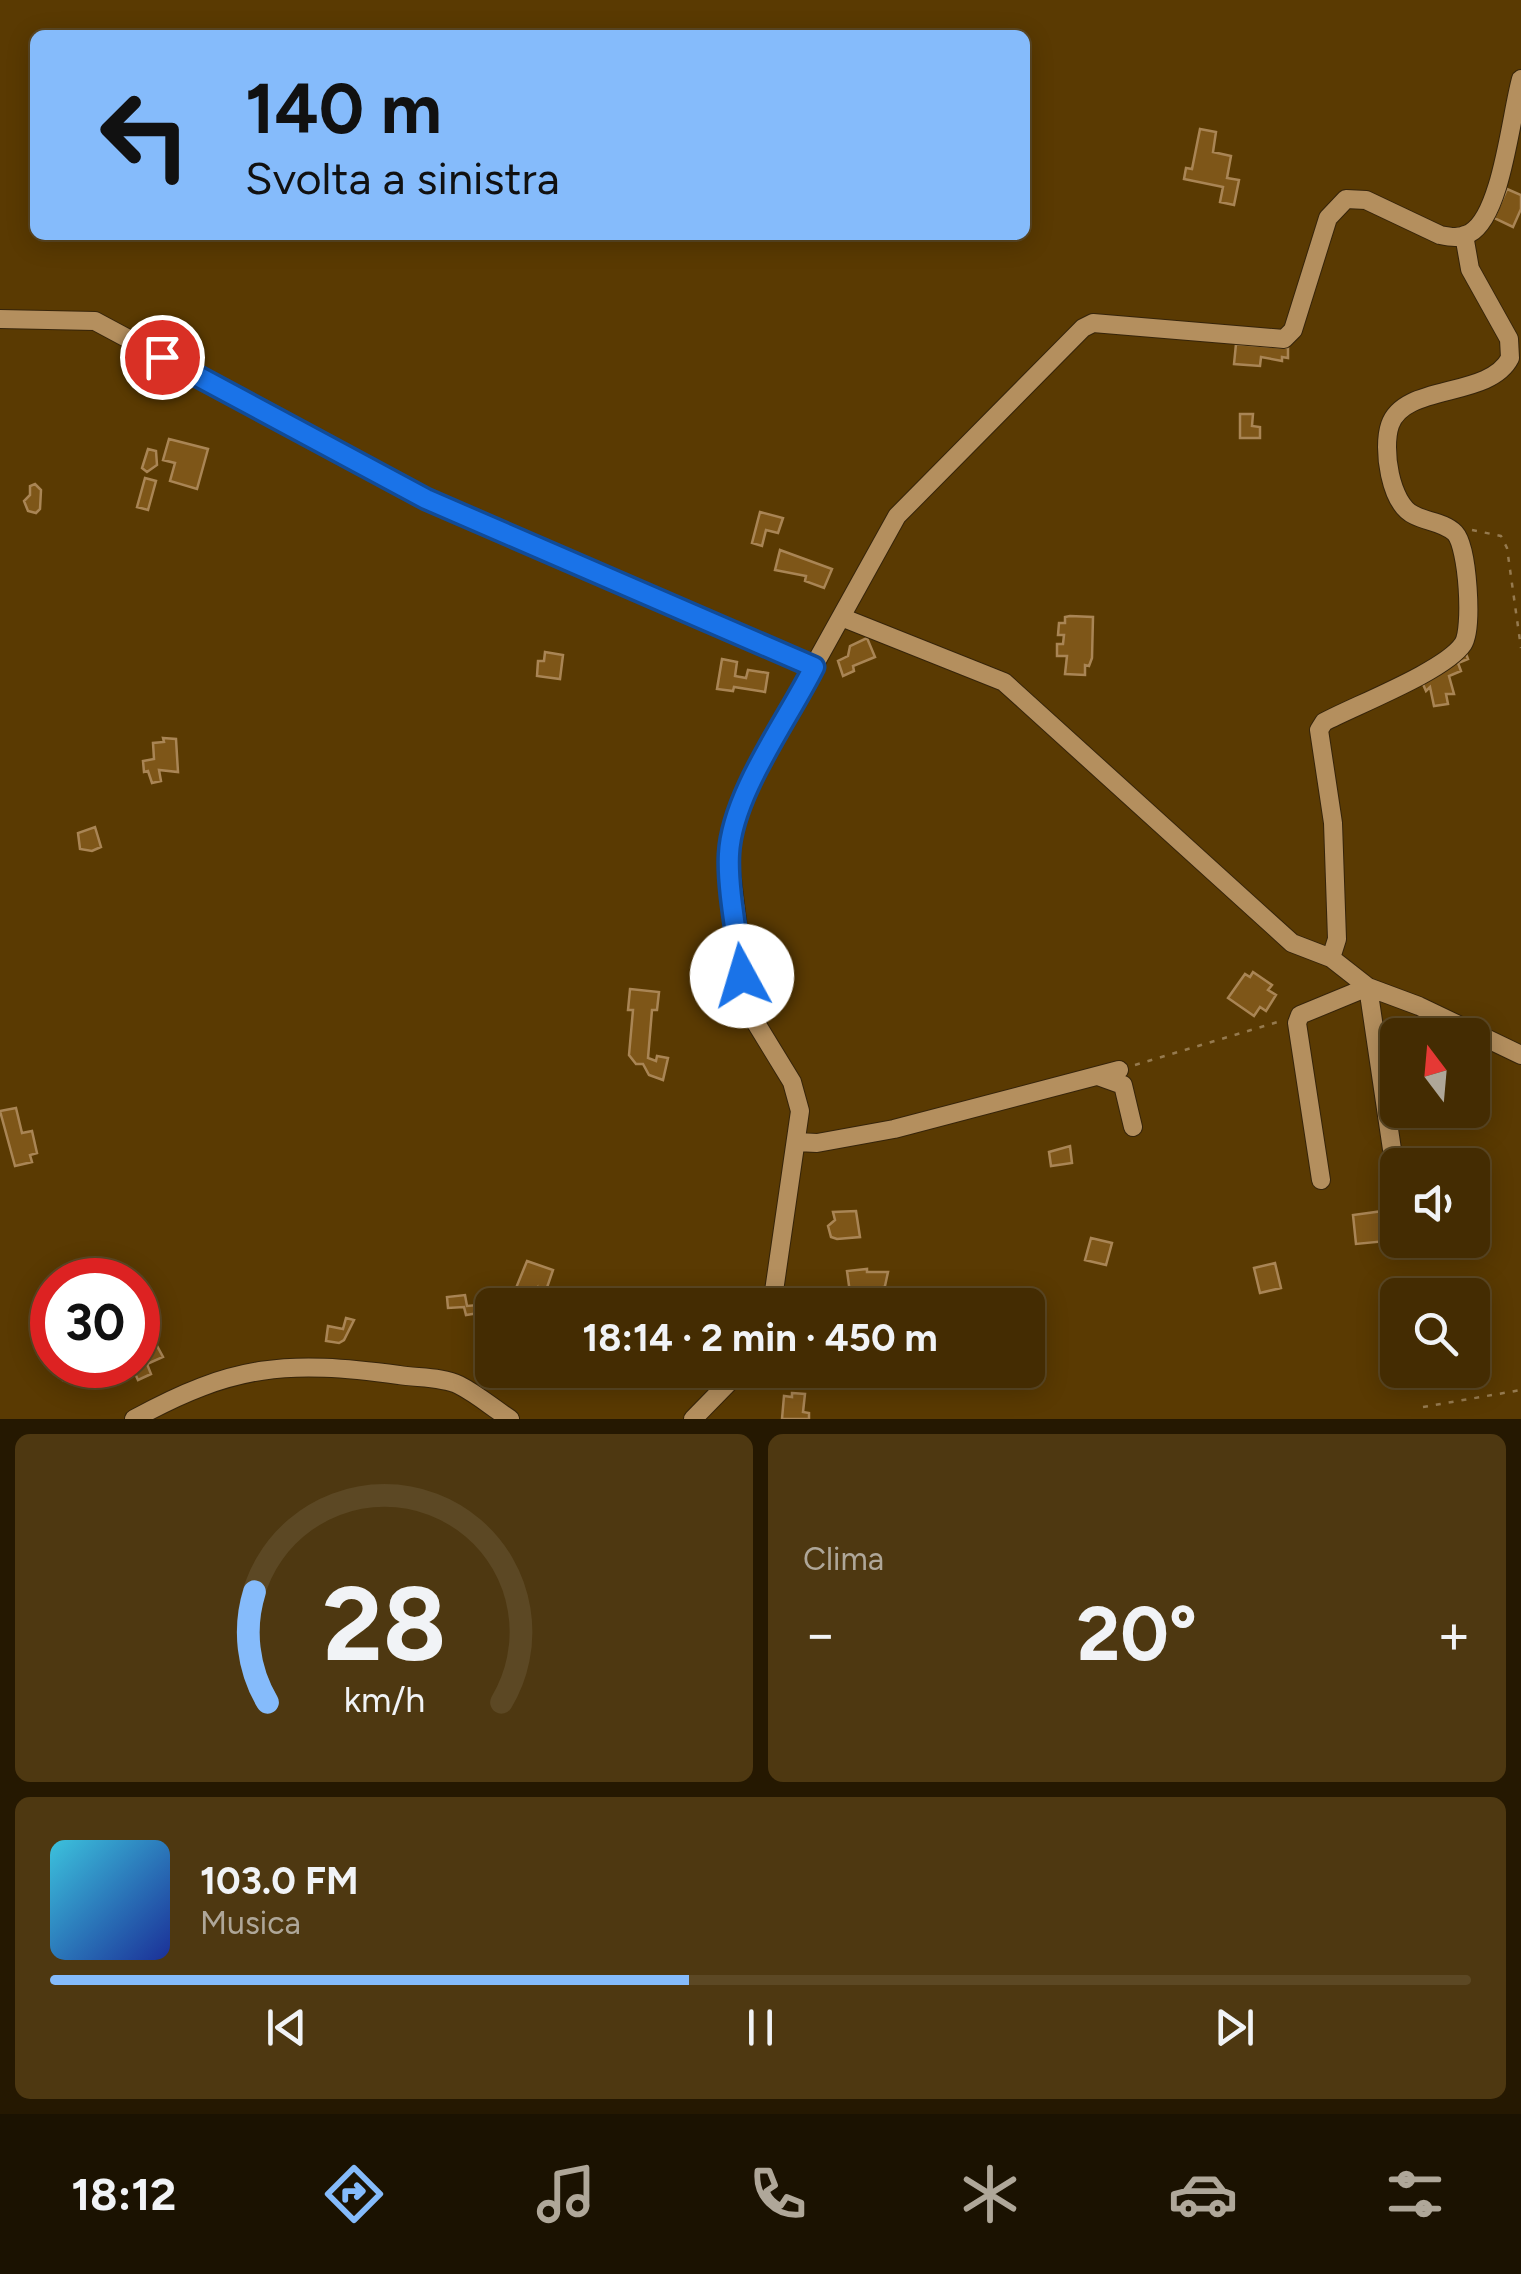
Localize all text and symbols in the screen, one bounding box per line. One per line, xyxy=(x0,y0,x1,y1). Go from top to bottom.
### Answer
text: 140 m xyxy=(245,66,442,151)
icon: left xyxy=(80,70,210,200)
text: Svolta a sinistra xyxy=(245,151,560,205)
pin xyxy=(120,315,205,400)
icon: arrive xyxy=(135,330,190,385)
position arrow xyxy=(690,924,794,1028)
north arrow xyxy=(1380,1018,1490,1128)
map controls xyxy=(1380,1018,1490,1388)
button: sound xyxy=(1380,1148,1490,1258)
speed limit sign: 30 xyxy=(30,1258,160,1388)
button: search xyxy=(1380,1278,1490,1388)
text: 18:14 · 2 min · 450 m xyxy=(582,1315,938,1361)
text: Clima xyxy=(803,1540,884,1578)
text: 28 xyxy=(322,1561,446,1686)
text: 20° xyxy=(1077,1589,1197,1679)
text: − xyxy=(803,1601,837,1667)
text: + xyxy=(1437,1601,1471,1667)
text: km/h xyxy=(343,1678,425,1721)
text: 103.0 FM xyxy=(200,1858,359,1904)
text: Musica xyxy=(200,1904,301,1942)
icon: previous xyxy=(259,2000,314,2055)
icon: pause xyxy=(733,2000,788,2055)
icon: next xyxy=(1207,2000,1262,2055)
icon: directions xyxy=(319,2159,389,2229)
icon: music xyxy=(531,2159,601,2229)
icon: phone xyxy=(743,2159,813,2229)
icon: climate xyxy=(955,2159,1025,2229)
icon: car xyxy=(1168,2159,1238,2229)
icon: filters xyxy=(1380,2159,1450,2229)
text: 18:12 xyxy=(71,2167,176,2221)

